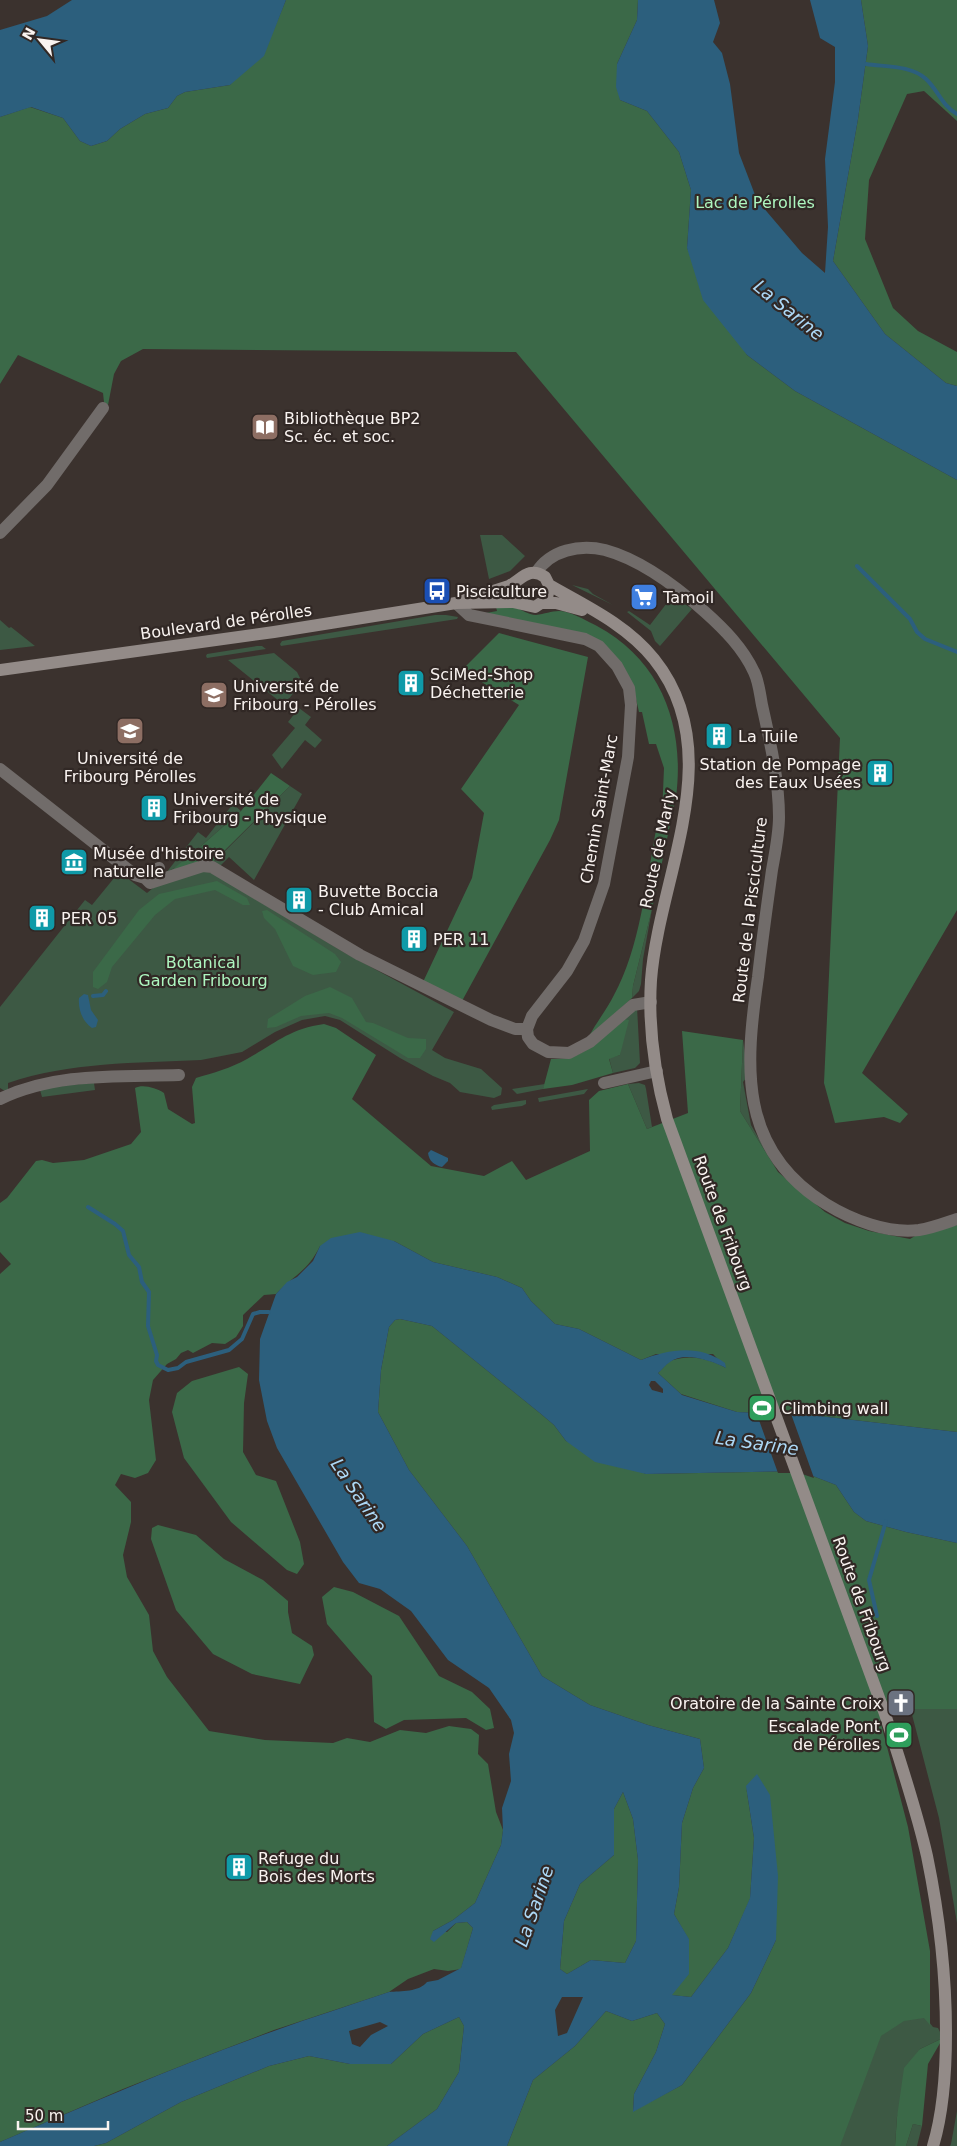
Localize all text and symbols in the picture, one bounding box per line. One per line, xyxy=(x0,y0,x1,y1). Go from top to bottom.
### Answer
north arrow xyxy=(15,15,65,65)
text: N xyxy=(19,25,38,43)
park label: Lac de Pérolles xyxy=(695,193,815,212)
water label: La Sarine xyxy=(750,275,828,345)
place label: Bibliothèque BP2 Sc. éc. et soc. xyxy=(284,409,421,446)
library icon: Bibliothèque BP2 Sc. éc. et soc. xyxy=(250,412,280,442)
bus stop icon: Pisciculture xyxy=(422,576,452,606)
place label: Pisciculture xyxy=(456,582,547,601)
supermarket icon: Tamoil xyxy=(629,582,659,612)
place label: Tamoil xyxy=(662,588,714,607)
street label: Boulevard de Pérolles xyxy=(139,601,313,643)
place label: SciMed-Shop Déchetterie xyxy=(430,665,533,702)
building icon: SciMed-Shop Déchetterie xyxy=(396,668,426,698)
place label: Université de Fribourg - Pérolles xyxy=(233,677,377,714)
school or university icon: Université de Fribourg - Pérolles xyxy=(199,680,229,710)
school or university icon: Université de Fribourg Pérolles xyxy=(115,716,145,746)
building icon: La Tuile xyxy=(704,721,734,751)
place label: La Tuile xyxy=(738,727,798,746)
street label: Chemin Saint-Marc xyxy=(576,733,622,885)
place label: Université de Fribourg Pérolles xyxy=(64,749,196,786)
place label: Station de Pompage des Eaux Usées xyxy=(700,755,861,792)
building icon: Station de Pompage des Eaux Usées xyxy=(865,758,895,788)
street label: Route de Marly xyxy=(636,788,680,910)
place label: Université de Fribourg - Physique xyxy=(173,790,327,827)
building icon: Université de Fribourg - Physique xyxy=(139,793,169,823)
street label: Route de la Pisciculture xyxy=(729,816,771,1004)
place label: Musée d'histoire naturelle xyxy=(93,844,224,881)
museum icon: Musée d'histoire naturelle xyxy=(59,847,89,877)
place label: Buvette Boccia - Club Amical xyxy=(318,882,439,919)
building icon: Buvette Boccia - Club Amical xyxy=(284,885,314,915)
building icon: PER 05 xyxy=(27,903,57,933)
place label: PER 05 xyxy=(61,909,117,928)
building icon: PER 11 xyxy=(399,924,429,954)
place label: PER 11 xyxy=(433,930,489,949)
park label: Botanical Garden Fribourg xyxy=(138,953,268,990)
street label: Route de Fribourg xyxy=(690,1153,756,1293)
sports icon: Climbing wall xyxy=(747,1393,777,1423)
place label: Climbing wall xyxy=(781,1399,888,1418)
water label: La Sarine xyxy=(714,1427,800,1459)
water label: La Sarine xyxy=(327,1454,391,1536)
street label: Route de Fribourg xyxy=(829,1534,895,1674)
church icon: Oratoire de la Sainte Croix xyxy=(886,1688,916,1718)
place label: Oratoire de la Sainte Croix xyxy=(670,1694,882,1713)
place label: Escalade Pont de Pérolles xyxy=(768,1717,880,1754)
sports icon: Escalade Pont de Pérolles xyxy=(884,1720,914,1750)
place label: Refuge du Bois des Morts xyxy=(258,1849,375,1886)
building icon: Refuge du Bois des Morts xyxy=(224,1852,254,1882)
water label: La Sarine xyxy=(510,1863,558,1949)
scale bar xyxy=(18,2098,108,2130)
text: 50 m xyxy=(25,2107,63,2125)

